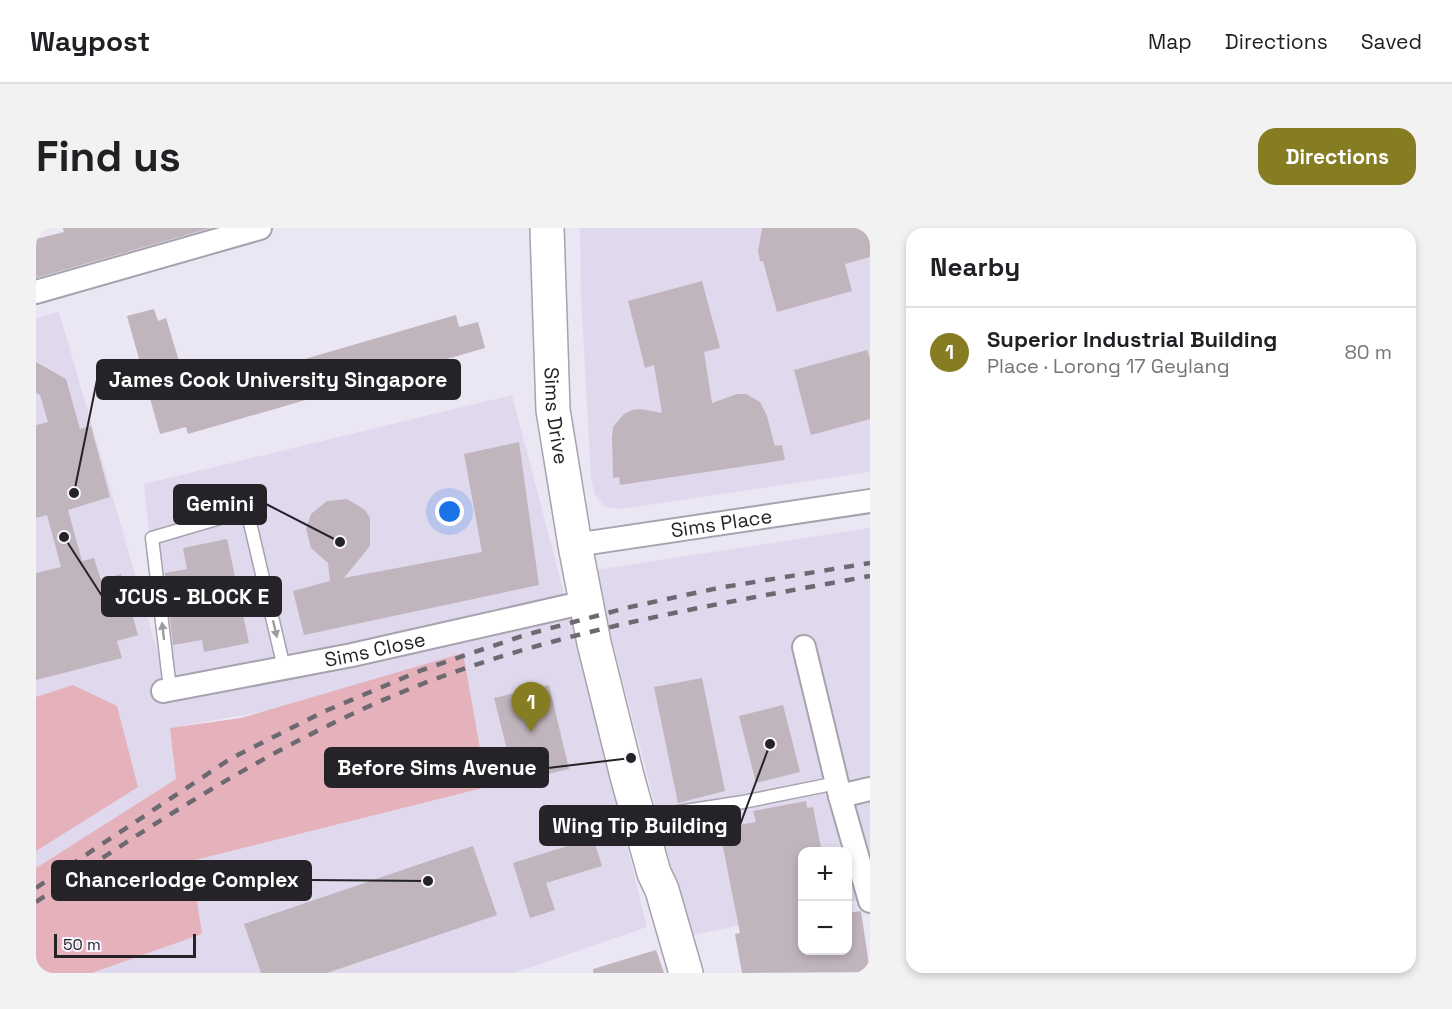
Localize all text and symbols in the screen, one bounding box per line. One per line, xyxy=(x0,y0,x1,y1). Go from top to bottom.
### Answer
text: Waypost xyxy=(30,23,150,59)
text: Map xyxy=(1148,28,1192,55)
text: Directions xyxy=(1225,28,1328,55)
text: Saved xyxy=(1361,28,1422,55)
button: Directions xyxy=(1258,128,1416,185)
text: Find us xyxy=(36,130,181,183)
text: Nearby xyxy=(930,250,1020,284)
text: Superior Industrial Building xyxy=(987,325,1277,353)
text: 1 xyxy=(945,339,954,365)
text: 80 m xyxy=(1344,339,1392,365)
text: Place · Lorong 17 Geylang xyxy=(987,353,1230,379)
callout: James Cook University Singapore xyxy=(97,360,460,399)
text: James Cook University Singapore xyxy=(109,366,447,393)
street label: Sims Drive xyxy=(539,366,575,466)
callout: Gemini xyxy=(174,485,266,524)
text: Gemini xyxy=(186,490,254,517)
your location xyxy=(435,497,464,526)
street label: Sims Place xyxy=(669,503,774,544)
callout: JCUS - BLOCK E xyxy=(102,577,281,616)
text: JCUS - BLOCK E xyxy=(115,583,269,610)
one-way arrow xyxy=(270,619,280,638)
one-way arrow xyxy=(158,622,168,641)
street label: Sims Close xyxy=(322,626,428,673)
pin: 1 xyxy=(512,682,550,732)
callout: Before Sims Avenue xyxy=(325,748,548,787)
text: Before Sims Avenue xyxy=(337,754,537,781)
callout: Wing Tip Building xyxy=(540,806,740,845)
text: Wing Tip Building xyxy=(552,812,728,839)
map controls xyxy=(798,847,852,955)
button: + xyxy=(798,847,852,901)
callout: Chancerlodge Complex xyxy=(52,861,311,900)
text: Chancerlodge Complex xyxy=(65,866,299,893)
button: − xyxy=(798,901,852,955)
scale bar xyxy=(54,931,196,958)
text: 50 m xyxy=(63,934,101,955)

